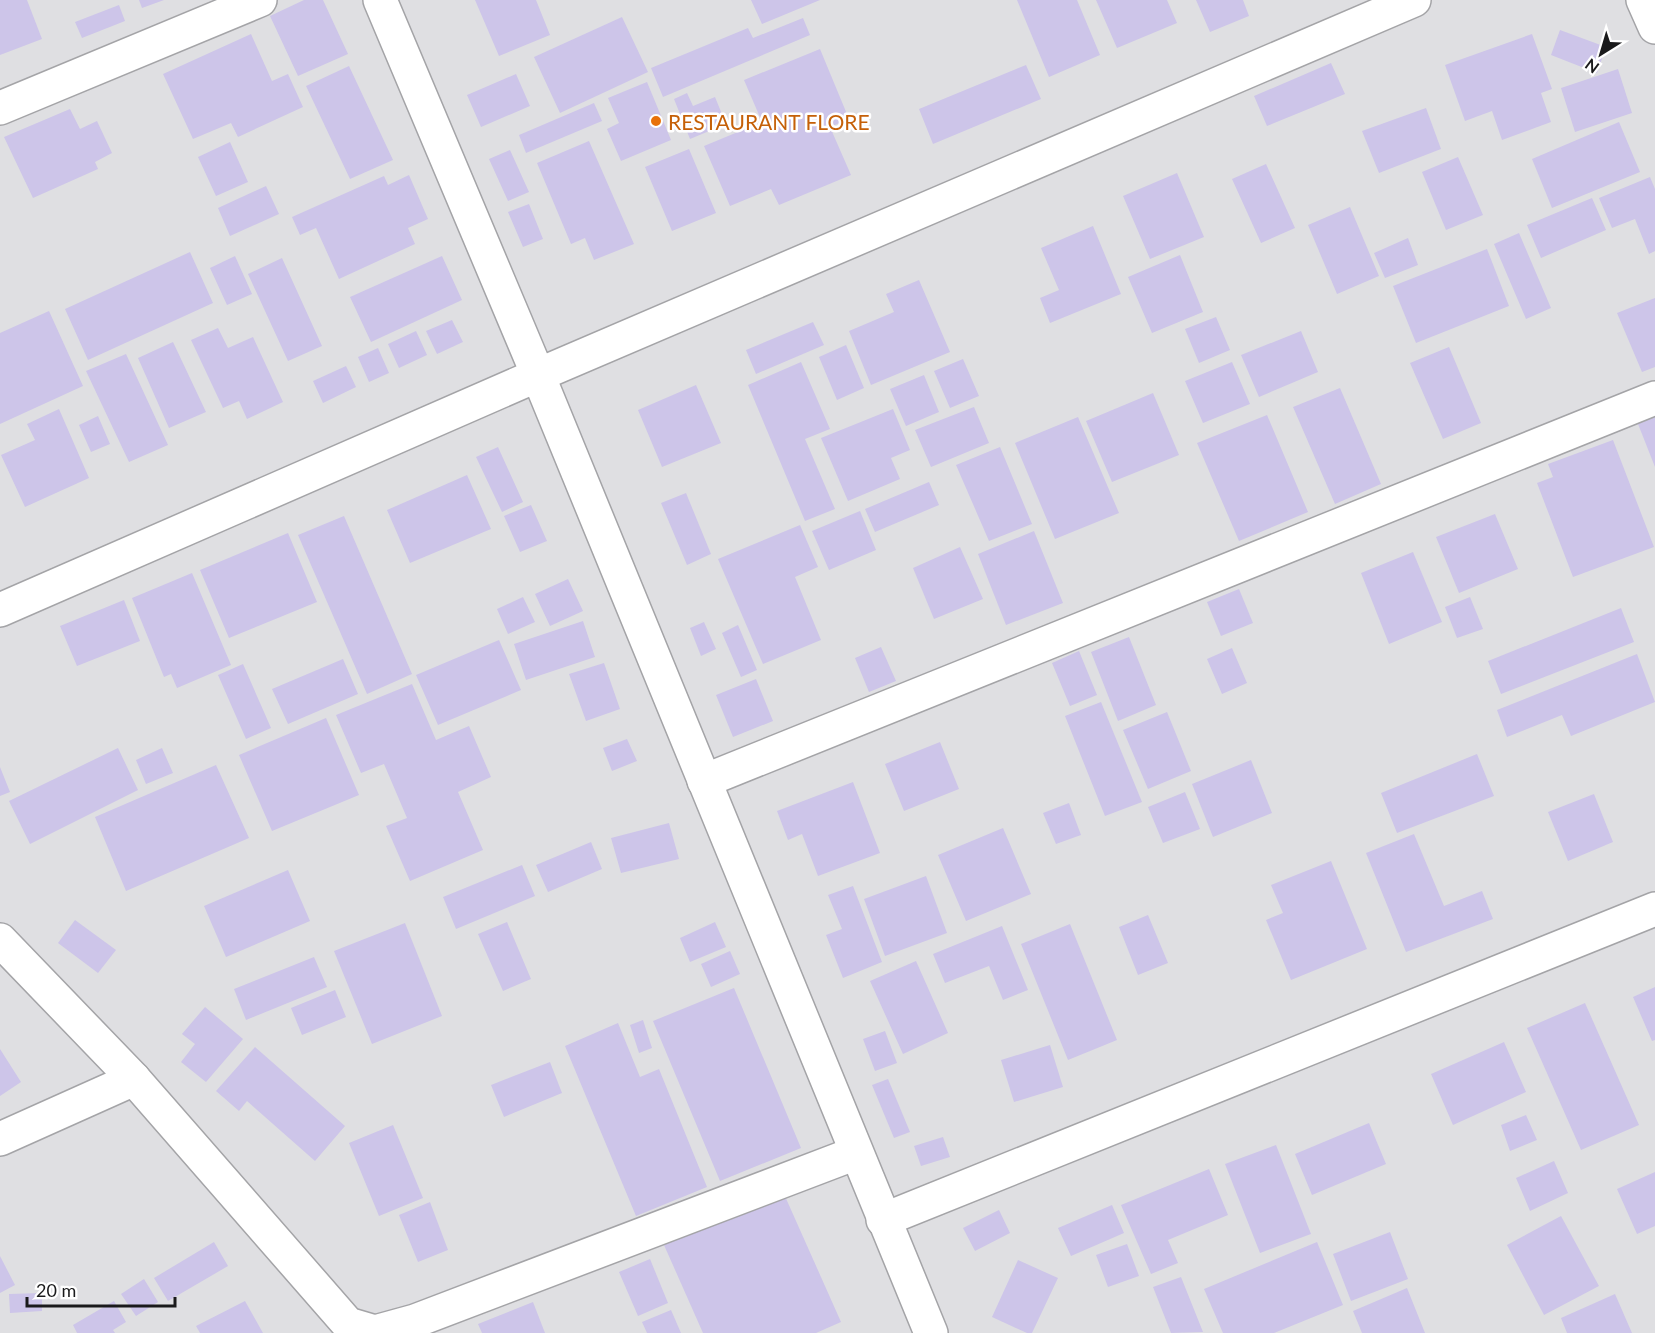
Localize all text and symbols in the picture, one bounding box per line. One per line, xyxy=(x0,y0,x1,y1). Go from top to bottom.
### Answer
north arrow xyxy=(1571,24,1631,84)
text: N xyxy=(1581,55,1602,78)
place label: RESTAURANT FLORE xyxy=(668,109,870,134)
marker: RESTAURANT FLORE xyxy=(649,114,663,128)
scale bar xyxy=(27,1270,176,1308)
text: 20 m xyxy=(36,1279,76,1301)

